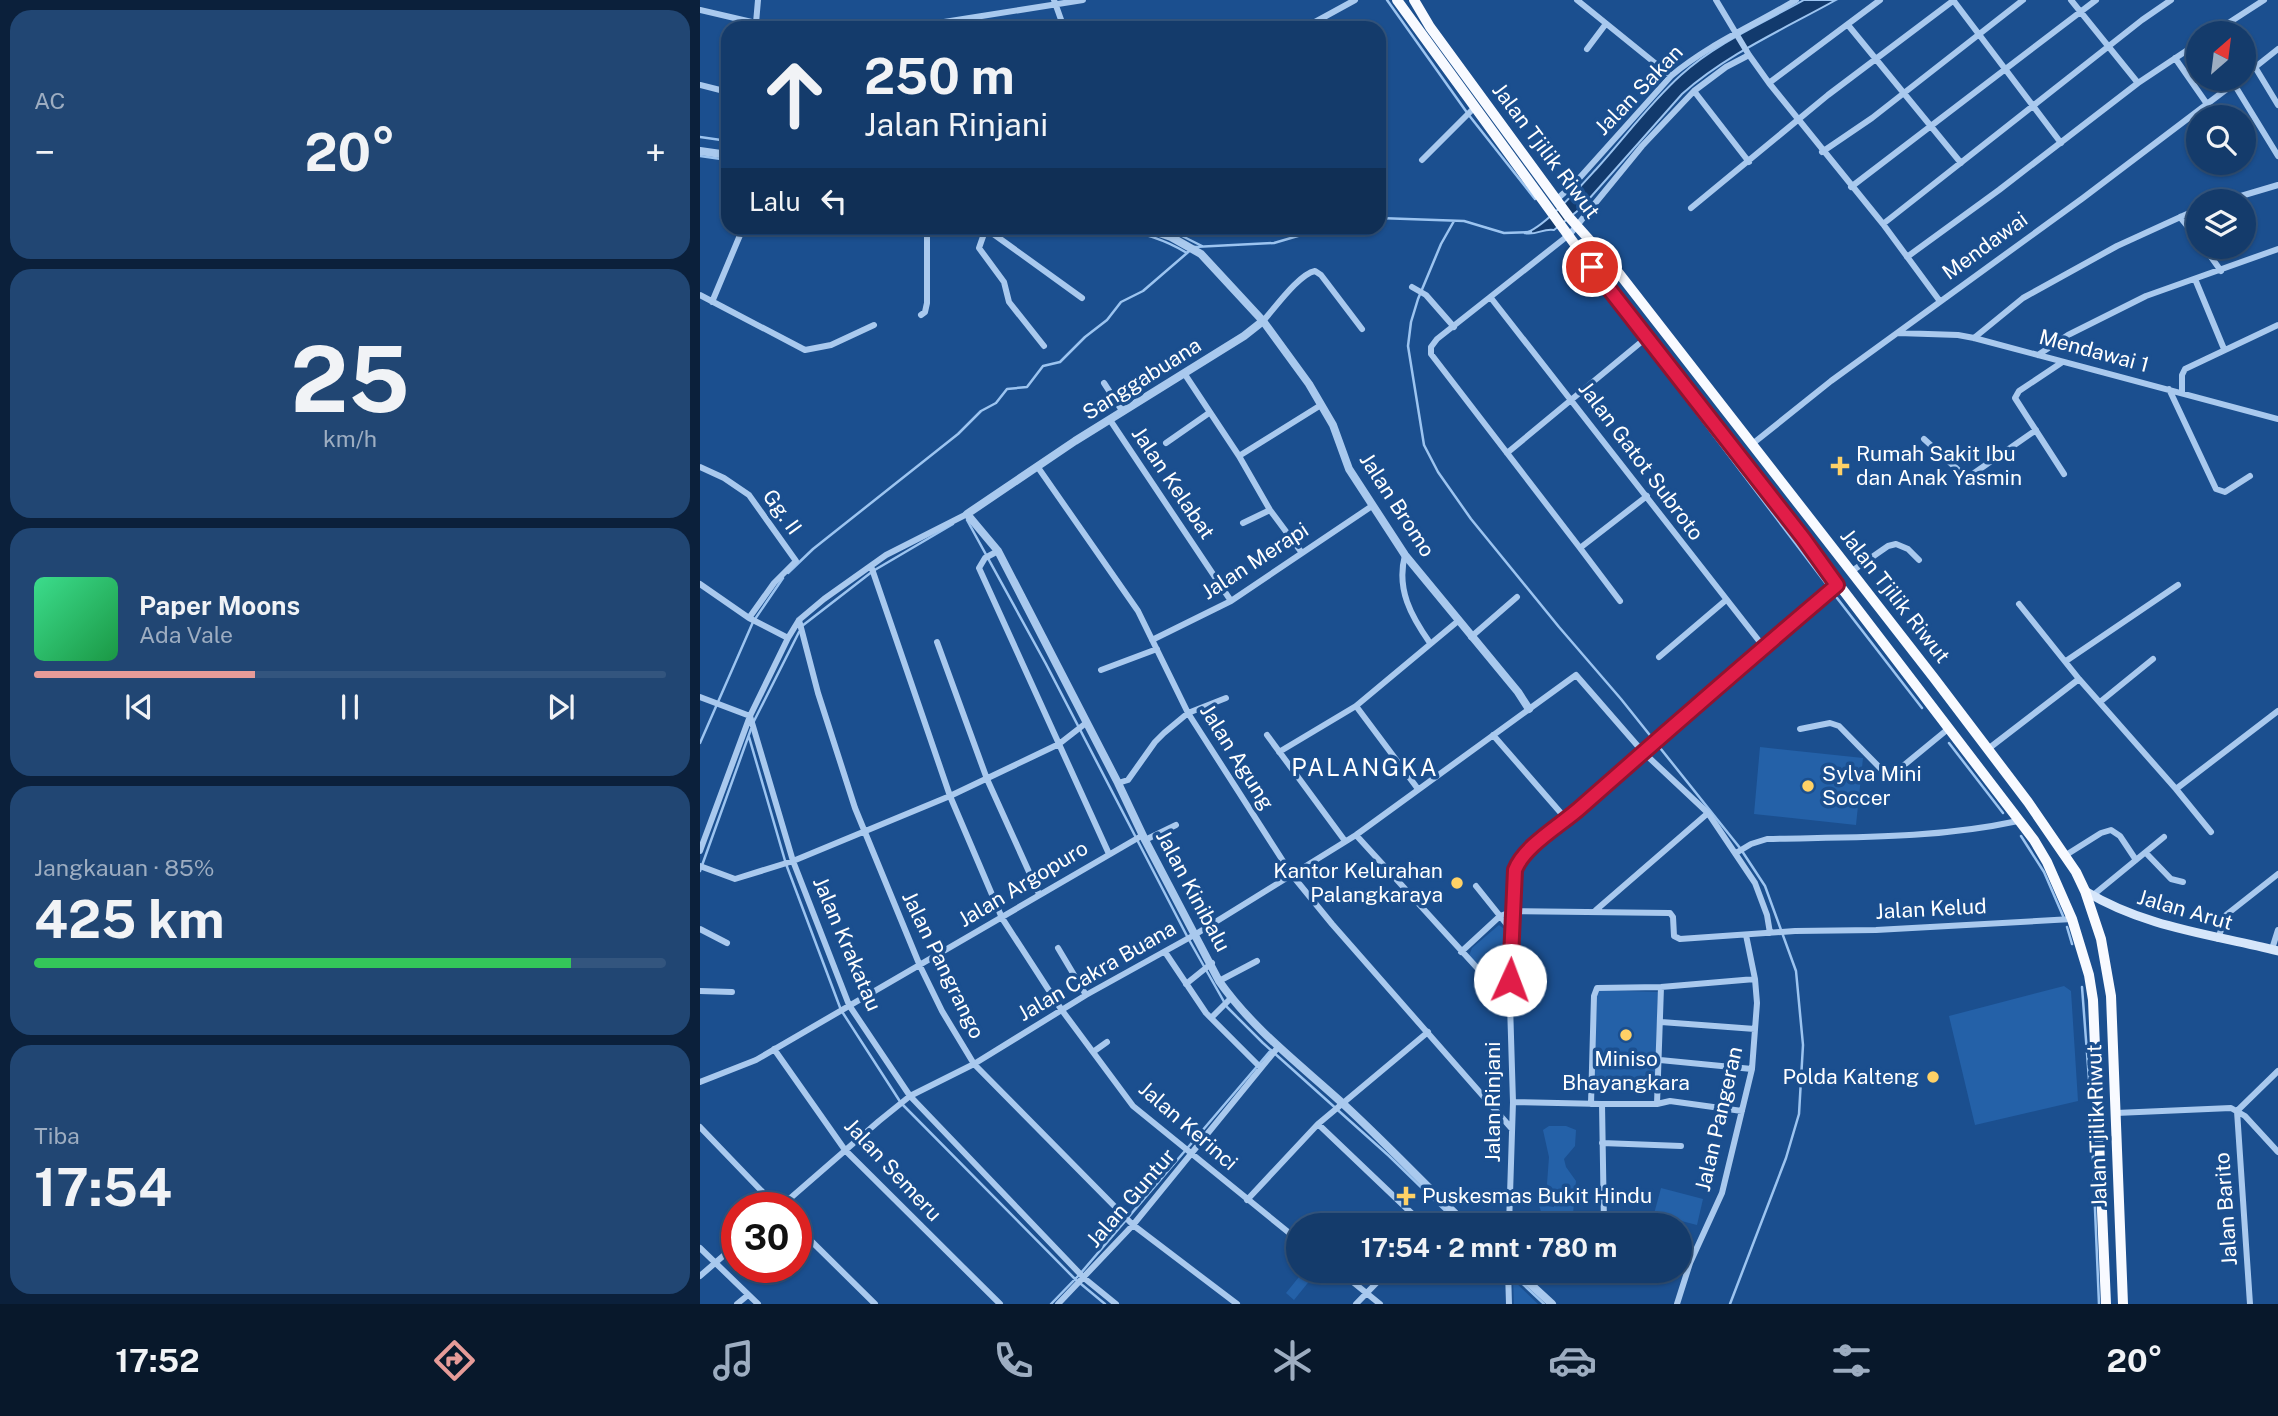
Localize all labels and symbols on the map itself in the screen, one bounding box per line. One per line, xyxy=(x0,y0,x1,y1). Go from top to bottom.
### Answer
north arrow xyxy=(2186,21,2256,91)
street label: Jalan Sakan xyxy=(1589,39,1688,140)
street label: Jalan Tjilik Riwut xyxy=(1487,78,1605,223)
street label: Mendawai xyxy=(1937,206,2032,285)
pin xyxy=(1562,237,1622,297)
street label: Mendawai 1 xyxy=(2036,324,2152,377)
street label: Sanggabuana xyxy=(1078,332,1206,425)
street label: Jalan Gatot Subroto xyxy=(1574,376,1709,545)
street label: Jalan Kelabat xyxy=(1127,422,1220,544)
place label: Rumah Sakit Ibu dan Anak Yasmin xyxy=(1856,441,2022,490)
street label: Jalan Bromo xyxy=(1355,448,1440,561)
marker: Rumah Sakit Ibu dan Anak Yasmin xyxy=(1830,456,1850,476)
street label: Gg. II xyxy=(758,484,807,539)
street label: Jalan Merapi xyxy=(1197,517,1313,604)
street label: Jalan Tjilik Riwut xyxy=(1835,524,1955,668)
street label: Jalan Agung xyxy=(1195,699,1280,814)
district label: PALANGKA xyxy=(1291,753,1439,781)
place label: Sylva Mini Soccer xyxy=(1822,761,1922,810)
marker: Sylva Mini Soccer xyxy=(1800,778,1816,794)
street label: Jalan Kinibalu xyxy=(1151,826,1236,956)
street label: Jalan Argopuro xyxy=(953,835,1092,932)
place label: Kantor Kelurahan Palangkaraya xyxy=(1273,858,1443,907)
street label: Jalan Krakatau xyxy=(808,873,887,1015)
marker: Kantor Kelurahan Palangkaraya xyxy=(1449,875,1465,891)
street label: Jalan Arut xyxy=(2134,884,2236,935)
street label: Jalan Pangrango xyxy=(897,887,990,1043)
street label: Jalan Kelud xyxy=(1875,893,1987,924)
street label: Jalan Cakra Buana xyxy=(1013,915,1180,1026)
position arrow xyxy=(1473,943,1547,1017)
marker: Miniso Bhayangkara xyxy=(1618,1027,1634,1043)
street label: Jalan Rinjani xyxy=(1480,1042,1505,1162)
street label: Jalan Pangeran xyxy=(1690,1044,1747,1194)
street label: Jalan Tjilik Riwut xyxy=(2081,1044,2112,1208)
place label: Miniso Bhayangkara xyxy=(1562,1046,1690,1095)
place label: Polda Kalteng xyxy=(1783,1064,1919,1089)
marker: Polda Kalteng xyxy=(1925,1069,1941,1085)
street label: Jalan Kerinci xyxy=(1134,1076,1243,1175)
street label: Jalan Semeru xyxy=(839,1113,947,1226)
street label: Jalan Guntur xyxy=(1081,1143,1180,1252)
street label: Jalan Barito xyxy=(2209,1151,2242,1267)
place label: Puskesmas Bukit Hindu xyxy=(1422,1183,1652,1208)
marker: Puskesmas Bukit Hindu xyxy=(1396,1186,1416,1206)
speed limit sign: 30 xyxy=(721,1192,812,1283)

